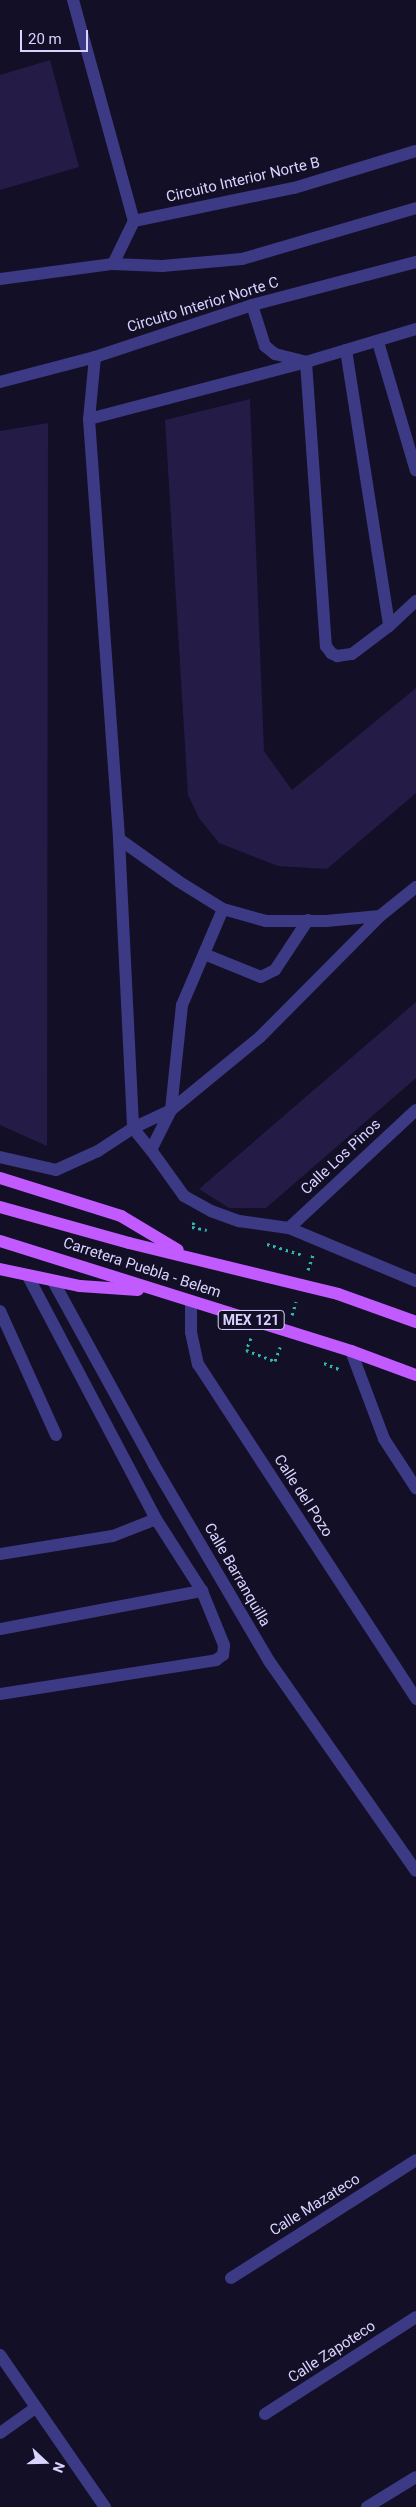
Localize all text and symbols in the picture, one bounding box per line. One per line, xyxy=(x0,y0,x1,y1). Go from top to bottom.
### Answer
scale bar xyxy=(22,20,90,52)
text: 20 m xyxy=(28,30,62,48)
street label: Circuito Interior Norte B xyxy=(164,154,322,206)
street label: Circuito Interior Norte C xyxy=(125,273,281,337)
street label: Calle Los Pinos xyxy=(297,1115,385,1199)
street label: Carretera Puebla - Belem xyxy=(61,1234,223,1302)
road number: MEX 121 xyxy=(217,1308,285,1332)
street label: Calle del Pozo xyxy=(270,1452,336,1540)
street label: Calle Barranquilla xyxy=(200,1520,274,1630)
street label: Calle Mazateco xyxy=(267,2170,363,2240)
street label: Calle Zapoteco xyxy=(285,2317,379,2387)
north arrow xyxy=(20,2437,70,2487)
text: N xyxy=(50,2460,68,2475)

